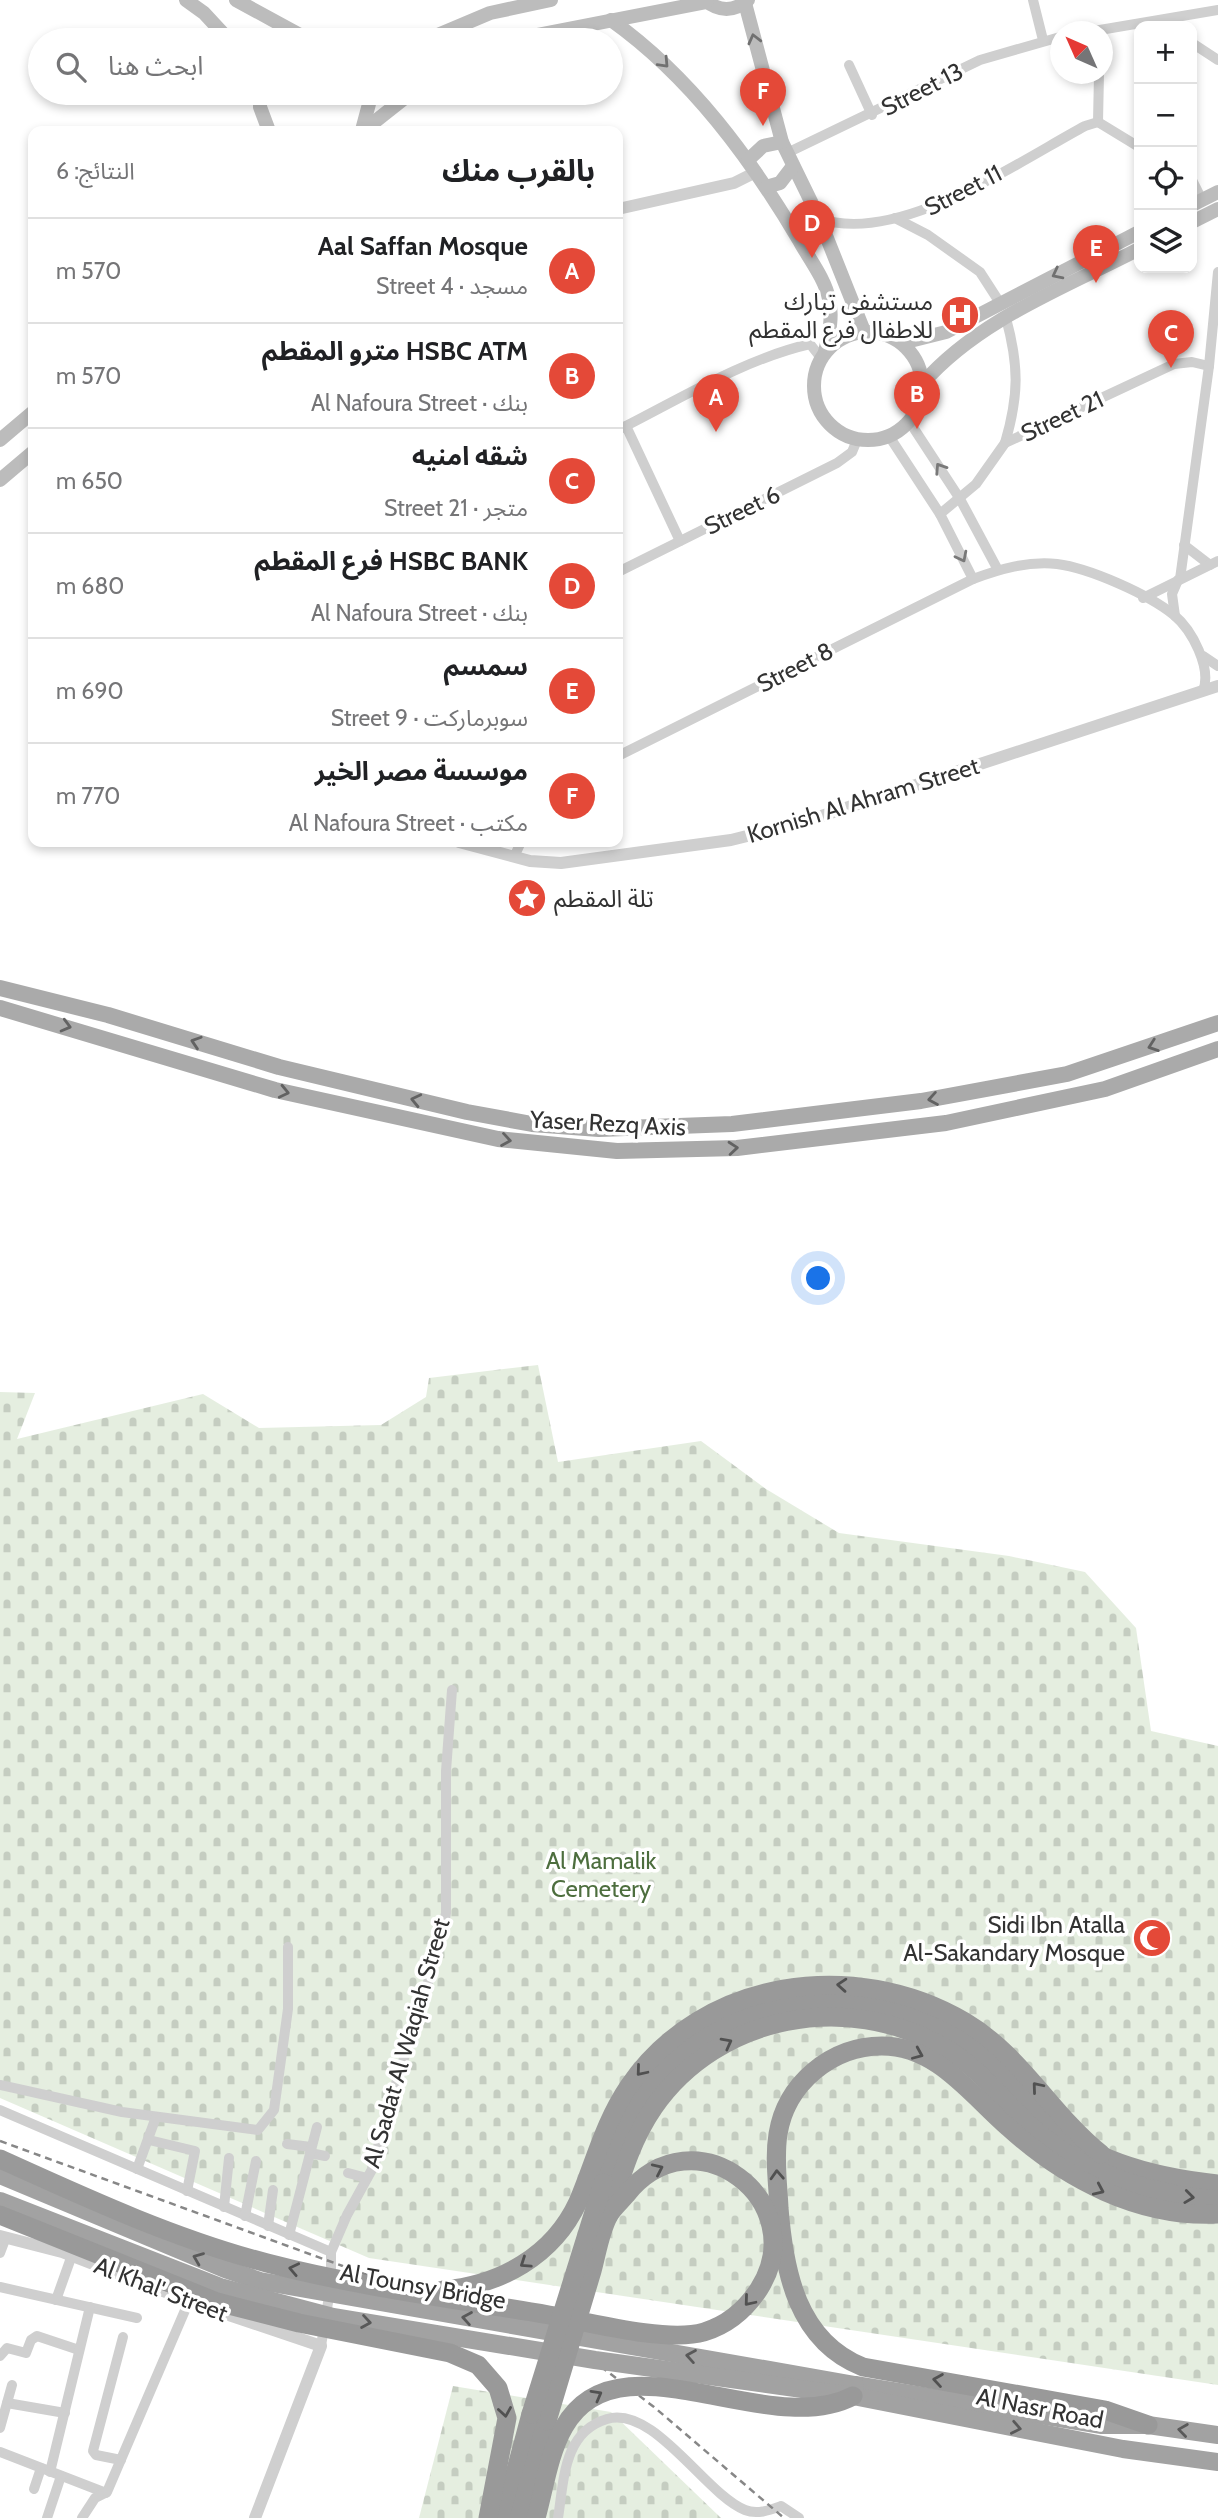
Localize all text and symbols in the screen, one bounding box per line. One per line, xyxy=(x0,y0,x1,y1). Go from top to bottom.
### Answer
north arrow xyxy=(1050,21,1113,84)
map controls xyxy=(1134,21,1197,273)
button: + xyxy=(1134,21,1197,84)
search box xyxy=(28,28,623,105)
one-way arrow xyxy=(748,33,762,45)
icon: search xyxy=(52,48,90,86)
text: ابحث هنا xyxy=(108,50,203,82)
one-way arrow xyxy=(655,55,668,68)
street label: Street 13 xyxy=(876,56,968,122)
pin: F xyxy=(740,68,786,126)
button: − xyxy=(1134,84,1197,147)
button: locate xyxy=(1134,147,1197,210)
text: بالقرب منك xyxy=(442,152,595,189)
text: النتائج: 6 xyxy=(56,157,135,185)
street label: Street 11 xyxy=(920,158,1006,222)
pin: D xyxy=(789,200,835,258)
button: layers xyxy=(1134,210,1197,273)
pin: E xyxy=(1073,225,1119,283)
text: Aal Saffan Mosque xyxy=(318,230,528,262)
text: 570 m xyxy=(56,257,121,285)
text: A xyxy=(565,257,579,285)
one-way arrow xyxy=(1052,266,1064,280)
text: مسجد · Street 4 xyxy=(376,272,528,300)
place label: مستشفى تبارك للاطفال فرع المقطم xyxy=(749,287,933,347)
hospital icon: مستشفى تبارك للاطفال فرع المقطم xyxy=(939,294,981,336)
pin: C xyxy=(1148,310,1194,368)
text: HSBC ATM مترو المقطم xyxy=(262,335,528,367)
text: 570 m xyxy=(56,362,121,390)
text: B xyxy=(565,362,579,390)
pin: B xyxy=(894,371,940,429)
pin: A xyxy=(693,374,739,432)
street label: Street 21 xyxy=(1016,384,1108,448)
text: بنك · Al Nafoura Street xyxy=(311,389,528,417)
text: شقه امنيه xyxy=(412,440,528,472)
one-way arrow xyxy=(935,462,948,475)
text: 650 m xyxy=(56,467,123,495)
text: C xyxy=(565,467,579,495)
street label: Street 6 xyxy=(699,479,785,541)
text: متجر · Street 21 xyxy=(384,494,528,522)
text: HSBC BANK فرع المقطم xyxy=(254,545,528,577)
one-way arrow xyxy=(954,550,967,562)
text: 680 m xyxy=(56,572,124,600)
text: D xyxy=(564,572,580,600)
text: بنك · Al Nafoura Street xyxy=(311,599,528,627)
street label: Street 8 xyxy=(752,636,838,698)
text: سمسم xyxy=(443,650,528,682)
text: 690 m xyxy=(56,677,124,705)
text: E xyxy=(565,677,579,705)
text: سوبرماركت · Street 9 xyxy=(331,704,528,732)
street label: Kornish Al Ahram Street xyxy=(744,751,982,849)
text: موسسة مصر الخير xyxy=(315,755,528,787)
text: 770 m xyxy=(56,782,120,810)
text: F xyxy=(566,782,578,810)
text: مكتب · Al Nafoura Street xyxy=(289,809,528,837)
place icon: تلة المقطم xyxy=(506,877,548,919)
place label: تلة المقطم xyxy=(554,884,654,916)
one-way arrow xyxy=(60,1018,72,1032)
one-way arrow xyxy=(190,1036,202,1051)
one-way arrow xyxy=(1148,1038,1160,1052)
one-way arrow xyxy=(278,1083,290,1098)
one-way arrow xyxy=(927,1091,939,1106)
one-way arrow xyxy=(410,1094,422,1108)
street label: Yaser Rezq Axis xyxy=(528,1104,687,1142)
one-way arrow xyxy=(500,1132,512,1147)
one-way arrow xyxy=(727,1141,738,1156)
your location xyxy=(801,1261,835,1295)
park label: Al Mamalik Cemetery xyxy=(546,1846,657,1903)
place label: Sidi Ibn Atalla Al-Sakandary Mosque xyxy=(903,1910,1125,1967)
street label: Al Sadat Al Waqiah Street xyxy=(356,1915,456,2171)
mosque icon: Sidi Ibn Atalla Al-Sakandary Mosque xyxy=(1131,1917,1173,1959)
one-way arrow xyxy=(836,1978,847,1993)
one-way arrow xyxy=(719,2037,732,2051)
one-way arrow xyxy=(912,2046,924,2060)
one-way arrow xyxy=(636,2064,649,2076)
one-way arrow xyxy=(1033,2083,1045,2096)
one-way arrow xyxy=(651,2163,663,2177)
one-way arrow xyxy=(769,2170,784,2181)
one-way arrow xyxy=(1092,2181,1104,2195)
one-way arrow xyxy=(1183,2190,1195,2205)
street label: Al Khal' Street xyxy=(90,2250,232,2328)
one-way arrow xyxy=(192,2253,204,2267)
one-way arrow xyxy=(520,2254,533,2267)
street label: Al Tounsy Bridge xyxy=(338,2257,508,2315)
one-way arrow xyxy=(288,2263,300,2277)
one-way arrow xyxy=(745,2292,757,2305)
one-way arrow xyxy=(461,2311,473,2326)
one-way arrow xyxy=(360,2314,372,2329)
one-way arrow xyxy=(685,2350,697,2365)
one-way arrow xyxy=(932,2373,944,2388)
street label: Al Nasr Road xyxy=(974,2381,1106,2435)
one-way arrow xyxy=(589,2390,602,2404)
one-way arrow xyxy=(497,2406,512,2418)
one-way arrow xyxy=(1010,2420,1022,2435)
one-way arrow xyxy=(1177,2423,1189,2438)

